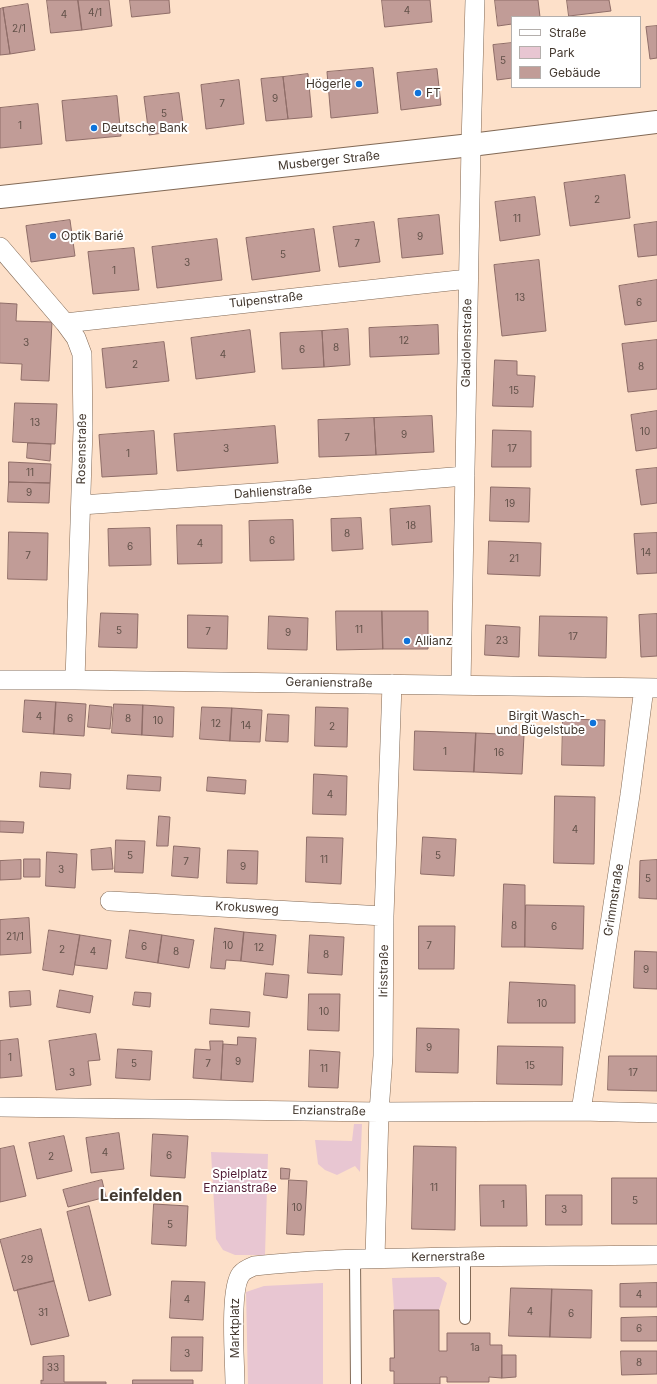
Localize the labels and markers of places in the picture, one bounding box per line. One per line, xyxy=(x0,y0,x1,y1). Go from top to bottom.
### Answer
place label: Högerle xyxy=(306,77,351,91)
marker: Högerle xyxy=(354,79,364,89)
place label: FT xyxy=(426,86,441,100)
marker: FT xyxy=(413,88,423,98)
place label: Deutsche Bank xyxy=(102,121,187,135)
marker: Deutsche Bank xyxy=(89,123,99,133)
place label: Optik Barié xyxy=(61,229,124,243)
marker: Optik Barié xyxy=(48,231,58,241)
place label: Allianz xyxy=(415,634,452,648)
marker: Allianz xyxy=(402,636,412,646)
place label: Birgit Wasch- und Bügelstube xyxy=(496,709,585,737)
marker: Birgit Wasch- und Bügelstube xyxy=(588,718,598,728)

